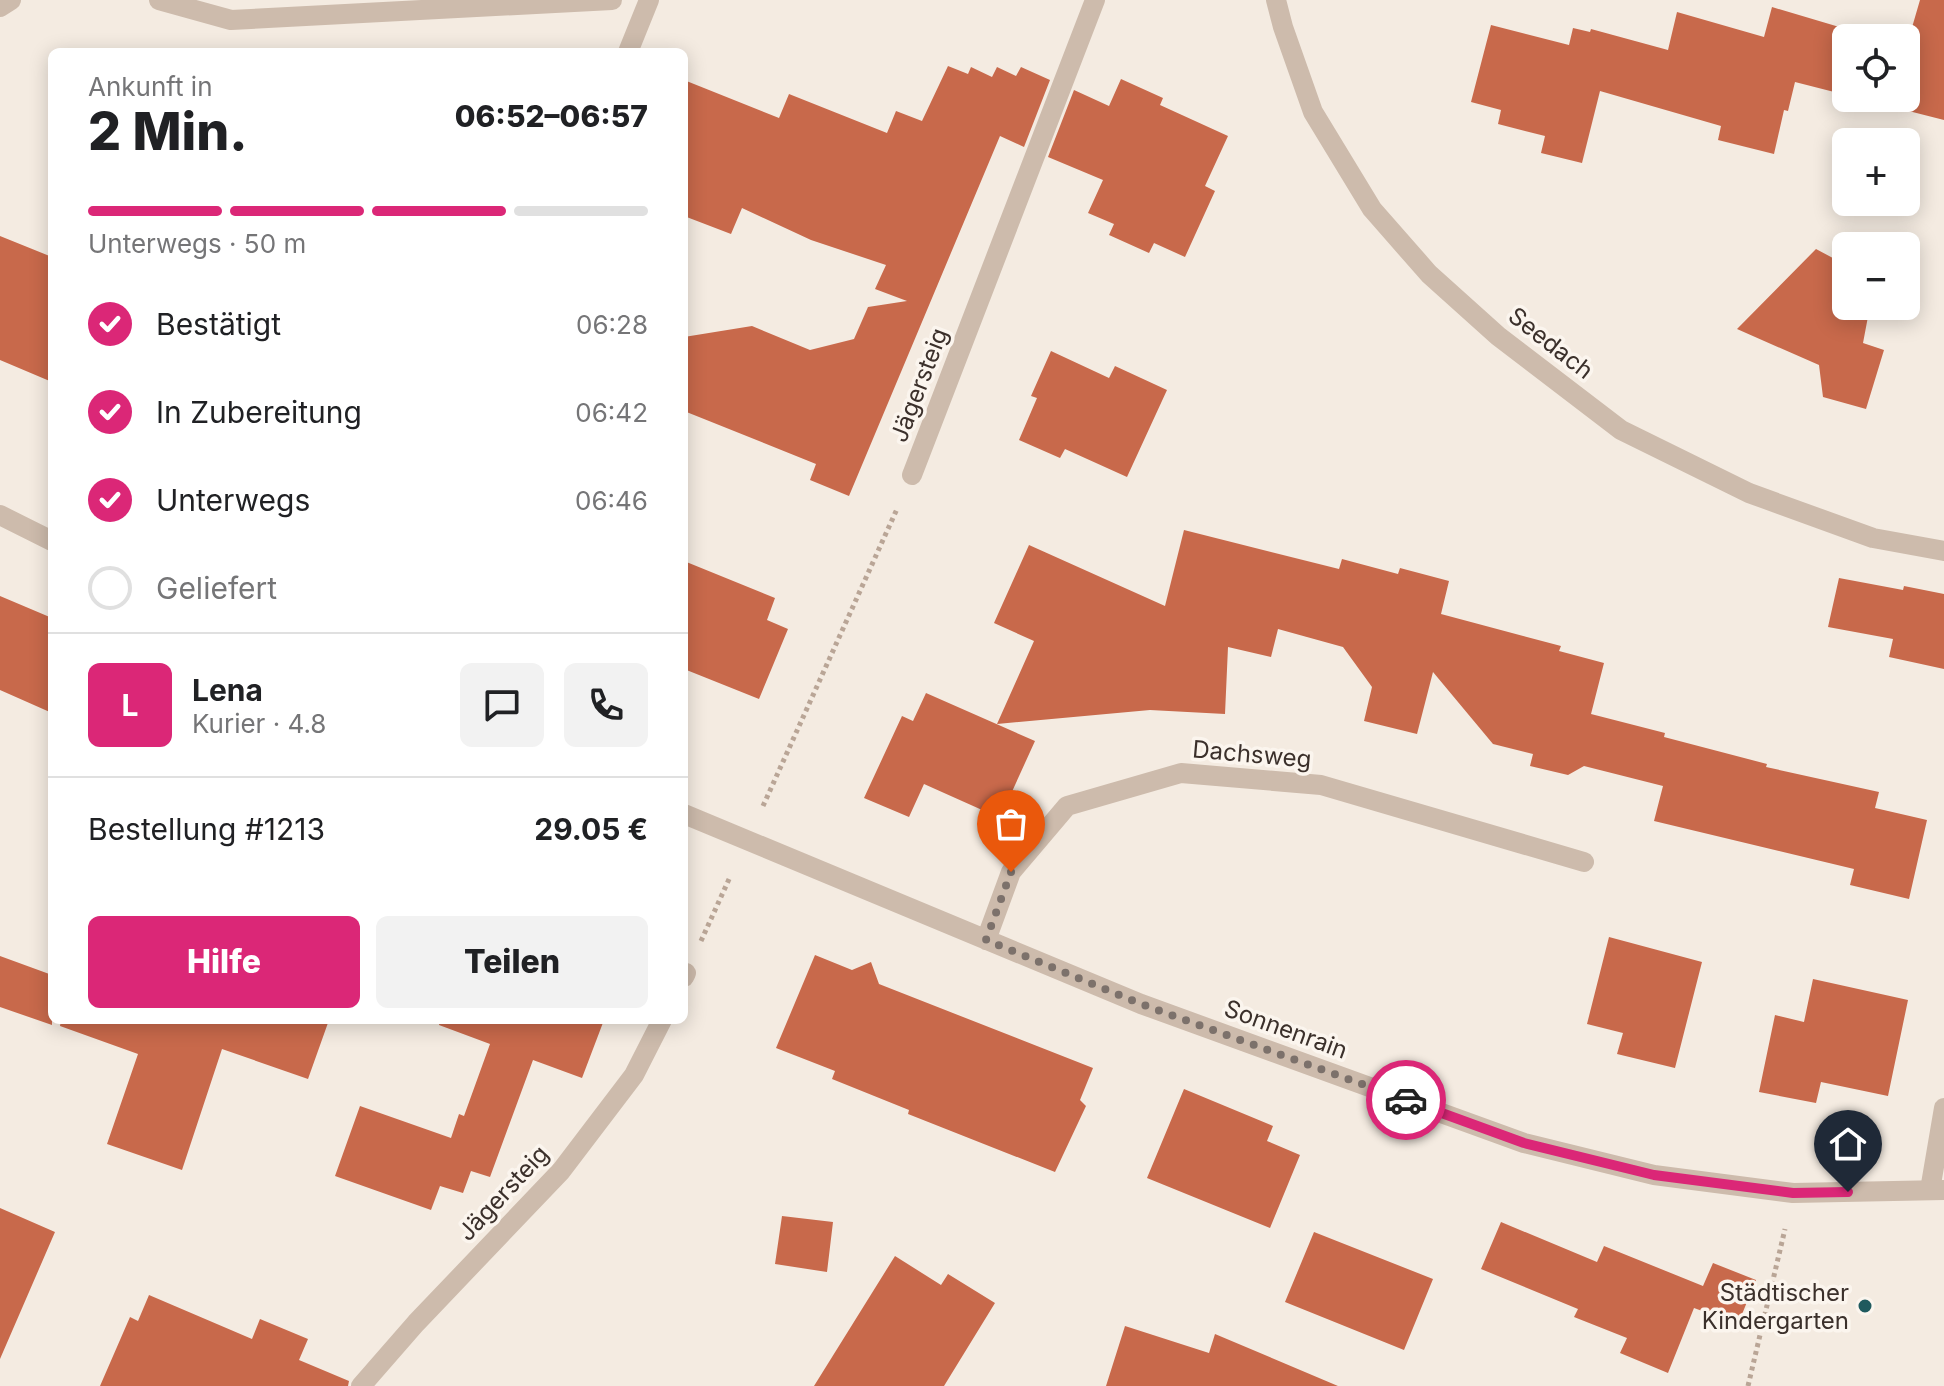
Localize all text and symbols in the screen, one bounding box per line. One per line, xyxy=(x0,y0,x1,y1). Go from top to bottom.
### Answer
map controls xyxy=(1832,24,1920,320)
button: locate xyxy=(1832,24,1920,112)
text: Ankunft in xyxy=(88,71,213,102)
text: 06:52–06:57 xyxy=(455,98,648,134)
text: 2 Min. xyxy=(88,100,248,163)
button: + xyxy=(1832,128,1920,216)
text: Unterwegs · 50 m xyxy=(88,228,306,259)
button: − xyxy=(1832,232,1920,320)
street label: Seedach xyxy=(1503,301,1599,385)
icon: check xyxy=(88,302,132,346)
text: Bestätigt xyxy=(156,306,281,342)
text: 06:28 xyxy=(576,309,648,340)
street label: Jägersteig xyxy=(884,324,954,446)
icon: check xyxy=(88,390,132,434)
text: In Zubereitung xyxy=(156,394,362,430)
text: 06:42 xyxy=(575,397,648,428)
icon: check xyxy=(88,478,132,522)
text: Unterwegs xyxy=(156,482,310,518)
text: 06:46 xyxy=(575,485,648,516)
text: Geliefert xyxy=(156,570,277,606)
button: chat xyxy=(460,663,544,747)
button: phone xyxy=(564,663,648,747)
text: Lena xyxy=(192,672,263,708)
text: L xyxy=(122,687,138,723)
text: Kurier · 4.8 xyxy=(192,708,326,739)
street label: Dachsweg xyxy=(1191,734,1313,774)
pin xyxy=(977,790,1045,872)
icon: bag xyxy=(989,802,1033,846)
text: Bestellung #1213 xyxy=(88,811,325,847)
text: 29.05 € xyxy=(534,811,648,847)
button: Hilfe xyxy=(88,916,360,1008)
button: Teilen xyxy=(376,916,648,1008)
street label: Sonnenrain xyxy=(1221,993,1351,1065)
courier xyxy=(1366,1060,1446,1140)
icon: car xyxy=(1384,1078,1428,1122)
pin xyxy=(1814,1110,1882,1192)
icon: home xyxy=(1826,1122,1870,1166)
street label: Jägersteig xyxy=(452,1139,554,1247)
place label: Städtischer Kindergarten xyxy=(1702,1278,1849,1335)
marker: Städtischer Kindergarten xyxy=(1856,1297,1874,1315)

